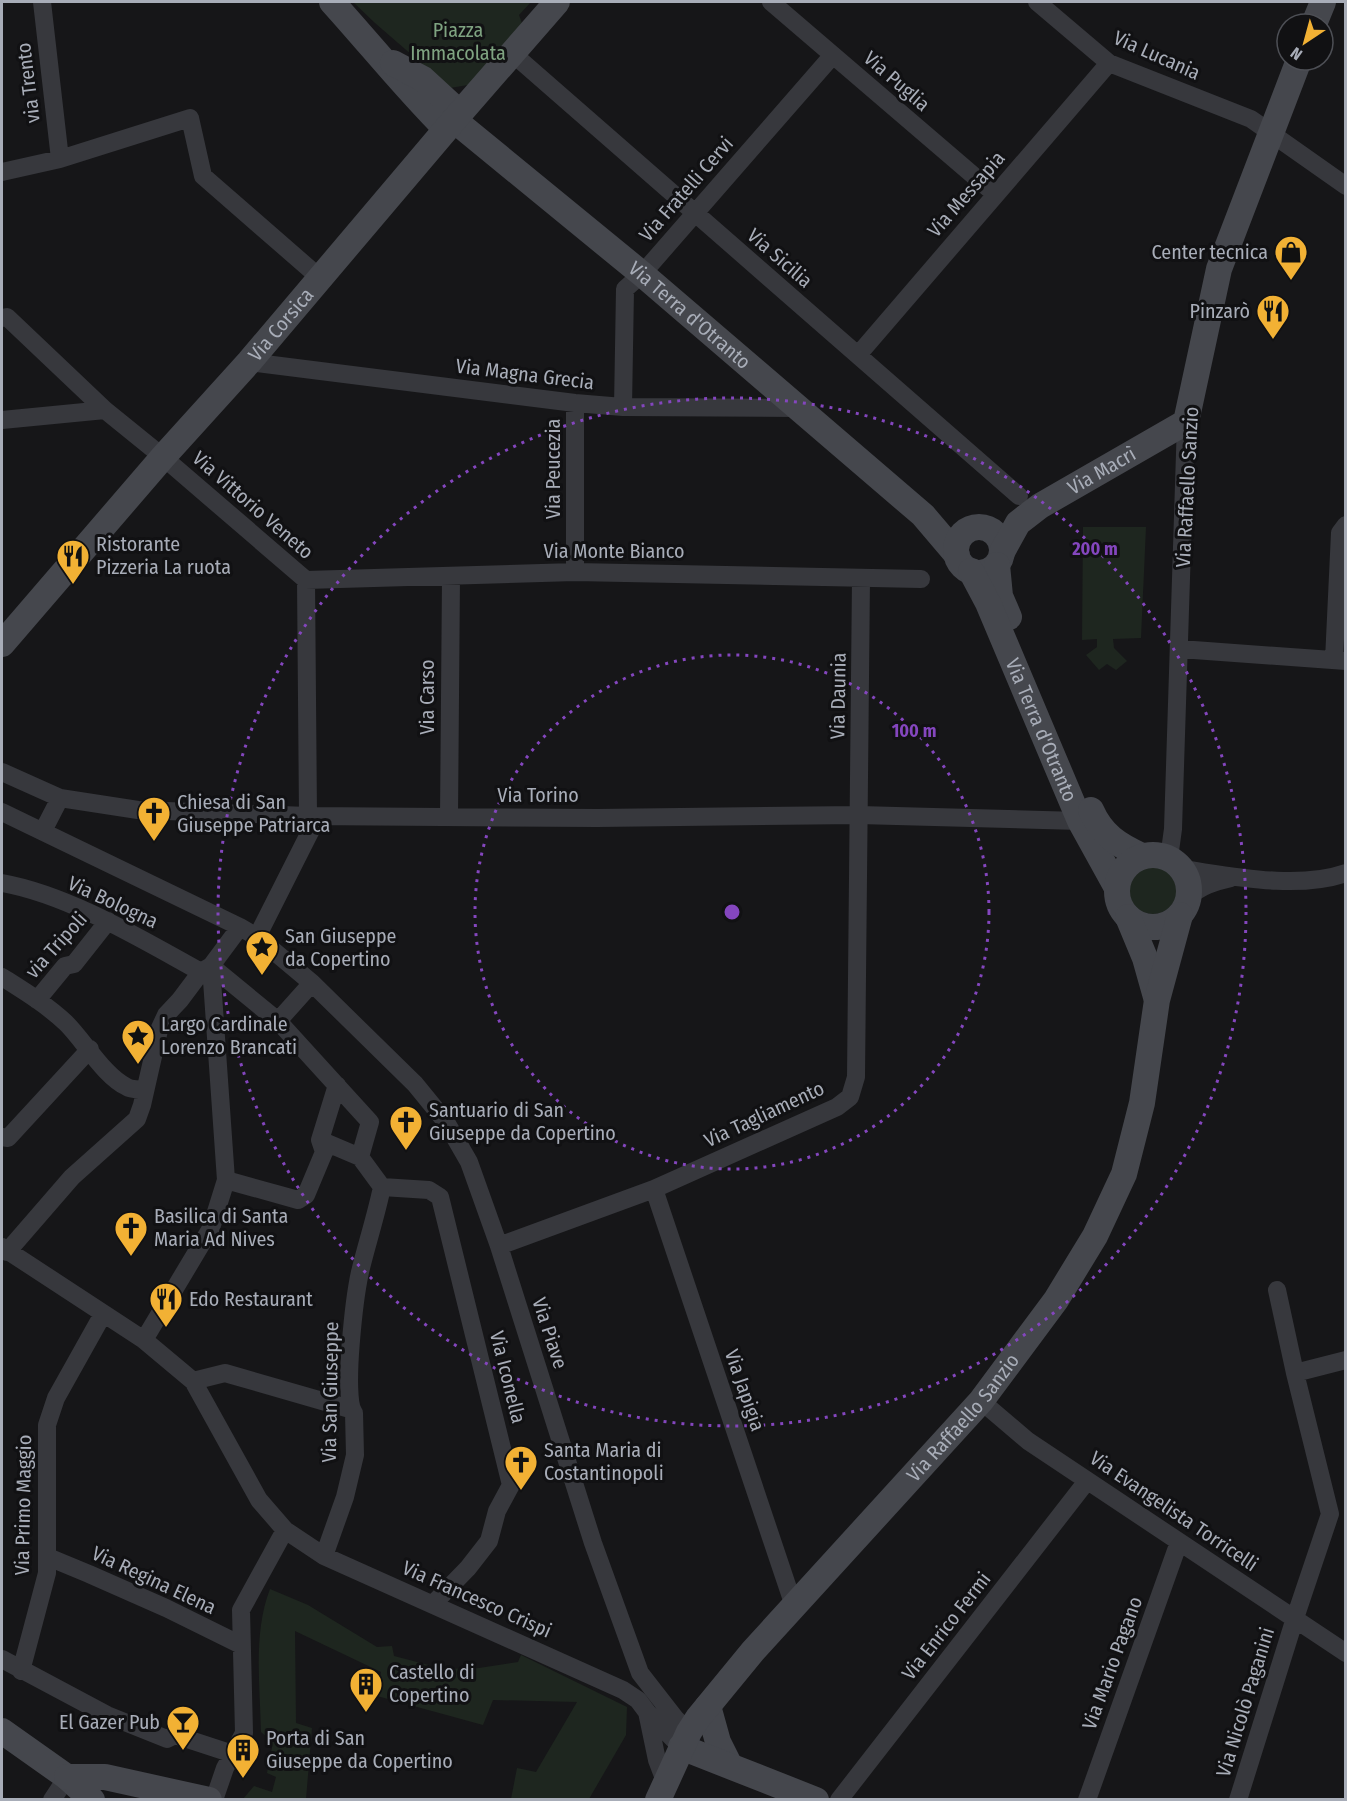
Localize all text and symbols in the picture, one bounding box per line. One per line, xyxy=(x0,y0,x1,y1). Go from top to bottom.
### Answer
north arrow xyxy=(1275,12,1335,72)
park label: Piazza Immacolata xyxy=(410,18,506,65)
street label: Via Lucania xyxy=(1110,25,1204,85)
street label: via Trento xyxy=(11,41,45,125)
text: N xyxy=(1287,43,1306,64)
street label: Via Puglia xyxy=(859,46,935,116)
street label: Via Fratelli Cervi xyxy=(634,132,738,246)
street label: Via Messapia xyxy=(922,146,1010,242)
street label: Via Sicilia xyxy=(743,223,817,293)
shop icon: Center tecnica xyxy=(1273,234,1309,281)
place label: Center tecnica xyxy=(1152,240,1268,264)
street label: Via Terra d'Otranto xyxy=(624,256,756,374)
street label: Via Corsica xyxy=(243,283,319,366)
restaurant icon: Pinzarò xyxy=(1255,293,1291,340)
place label: Pinzarò xyxy=(1190,299,1250,323)
street label: Via Magna Grecia xyxy=(454,354,596,394)
street label: Via Raffaello Sanzio xyxy=(1171,406,1203,568)
street label: Via Peucezia xyxy=(541,419,565,519)
street label: Via Macrì xyxy=(1063,442,1140,500)
street label: Via Vittorio Veneto xyxy=(188,446,318,564)
place label: Ristorante Pizzeria La ruota xyxy=(96,532,231,579)
restaurant icon: Ristorante Pizzeria La ruota xyxy=(55,538,91,585)
text: 200 m xyxy=(1071,538,1118,560)
street label: Via Monte Bianco xyxy=(544,539,684,563)
street label: Via Daunia xyxy=(825,652,851,740)
street label: Via Terra d'Otranto xyxy=(1001,655,1082,805)
street label: Via Carso xyxy=(415,659,439,735)
text: 100 m xyxy=(892,720,936,742)
street label: Via Torino xyxy=(497,783,579,807)
place label: Chiesa di San Giuseppe Patriarca xyxy=(177,790,330,837)
church icon: Chiesa di San Giuseppe Patriarca xyxy=(136,795,172,842)
street label: Via Bologna xyxy=(64,871,162,933)
centre of rings xyxy=(722,902,742,922)
street label: via Tripoli xyxy=(20,907,92,983)
place label: San Giuseppe da Copertino xyxy=(285,924,397,971)
place icon: San Giuseppe da Copertino xyxy=(244,929,280,976)
place label: Largo Cardinale Lorenzo Brancati xyxy=(161,1012,297,1059)
place icon: Largo Cardinale Lorenzo Brancati xyxy=(120,1018,156,1065)
street label: Via Tagliamento xyxy=(700,1076,828,1152)
place label: Santuario di San Giuseppe da Copertino xyxy=(429,1098,616,1145)
church icon: Santuario di San Giuseppe da Copertino xyxy=(388,1104,424,1151)
place label: Basilica di Santa Maria Ad Nives xyxy=(154,1204,288,1251)
church icon: Basilica di Santa Maria Ad Nives xyxy=(113,1210,149,1257)
restaurant icon: Edo Restaurant xyxy=(148,1281,184,1328)
place label: Edo Restaurant xyxy=(189,1287,313,1311)
street label: Via Piave xyxy=(527,1294,573,1372)
street label: Via San Giuseppe xyxy=(317,1321,343,1463)
street label: Via Iconella xyxy=(485,1328,531,1426)
street label: Via Japigia xyxy=(720,1346,770,1434)
street label: Via Raffaello Sanzio xyxy=(901,1349,1024,1487)
street label: Via Primo Maggio xyxy=(10,1435,36,1575)
place label: Santa Maria di Costantinopoli xyxy=(544,1438,664,1485)
church icon: Santa Maria di Costantinopoli xyxy=(503,1444,539,1491)
street label: Via Evangelista Torricelli xyxy=(1085,1446,1263,1576)
street label: Via Regina Elena xyxy=(88,1541,220,1619)
street label: Via Francesco Crispi xyxy=(399,1555,555,1643)
street label: Via Enrico Fermi xyxy=(896,1567,996,1685)
street label: Via Mario Pagano xyxy=(1077,1593,1147,1733)
street label: Via Nicolò Paganini xyxy=(1211,1624,1279,1780)
place label: Castello di Copertino xyxy=(389,1660,475,1707)
building icon: Castello di Copertino xyxy=(348,1666,384,1713)
bar icon: El Gazer Pub xyxy=(165,1704,201,1751)
place label: El Gazer Pub xyxy=(59,1710,160,1734)
place label: Porta di San Giuseppe da Copertino xyxy=(266,1726,453,1773)
building icon: Porta di San Giuseppe da Copertino xyxy=(225,1732,261,1779)

